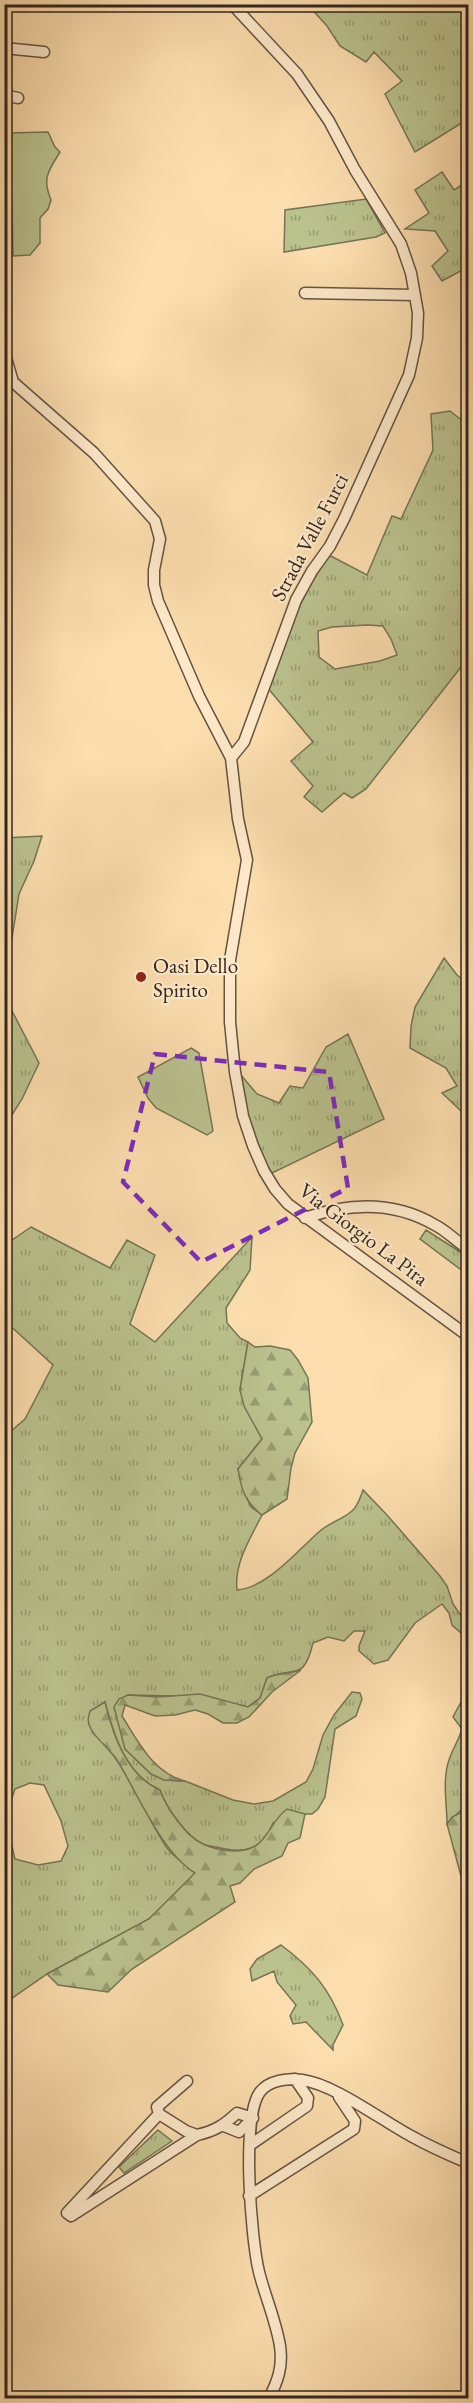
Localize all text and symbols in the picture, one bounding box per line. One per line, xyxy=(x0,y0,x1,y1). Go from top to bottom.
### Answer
street label: Strada Valle Furci xyxy=(264,469,354,605)
place label: Oasi Dello Spirito xyxy=(153,952,238,1003)
marker: Oasi Dello Spirito xyxy=(134,970,148,984)
street label: Via Giorgio La Pira xyxy=(294,1177,435,1292)

